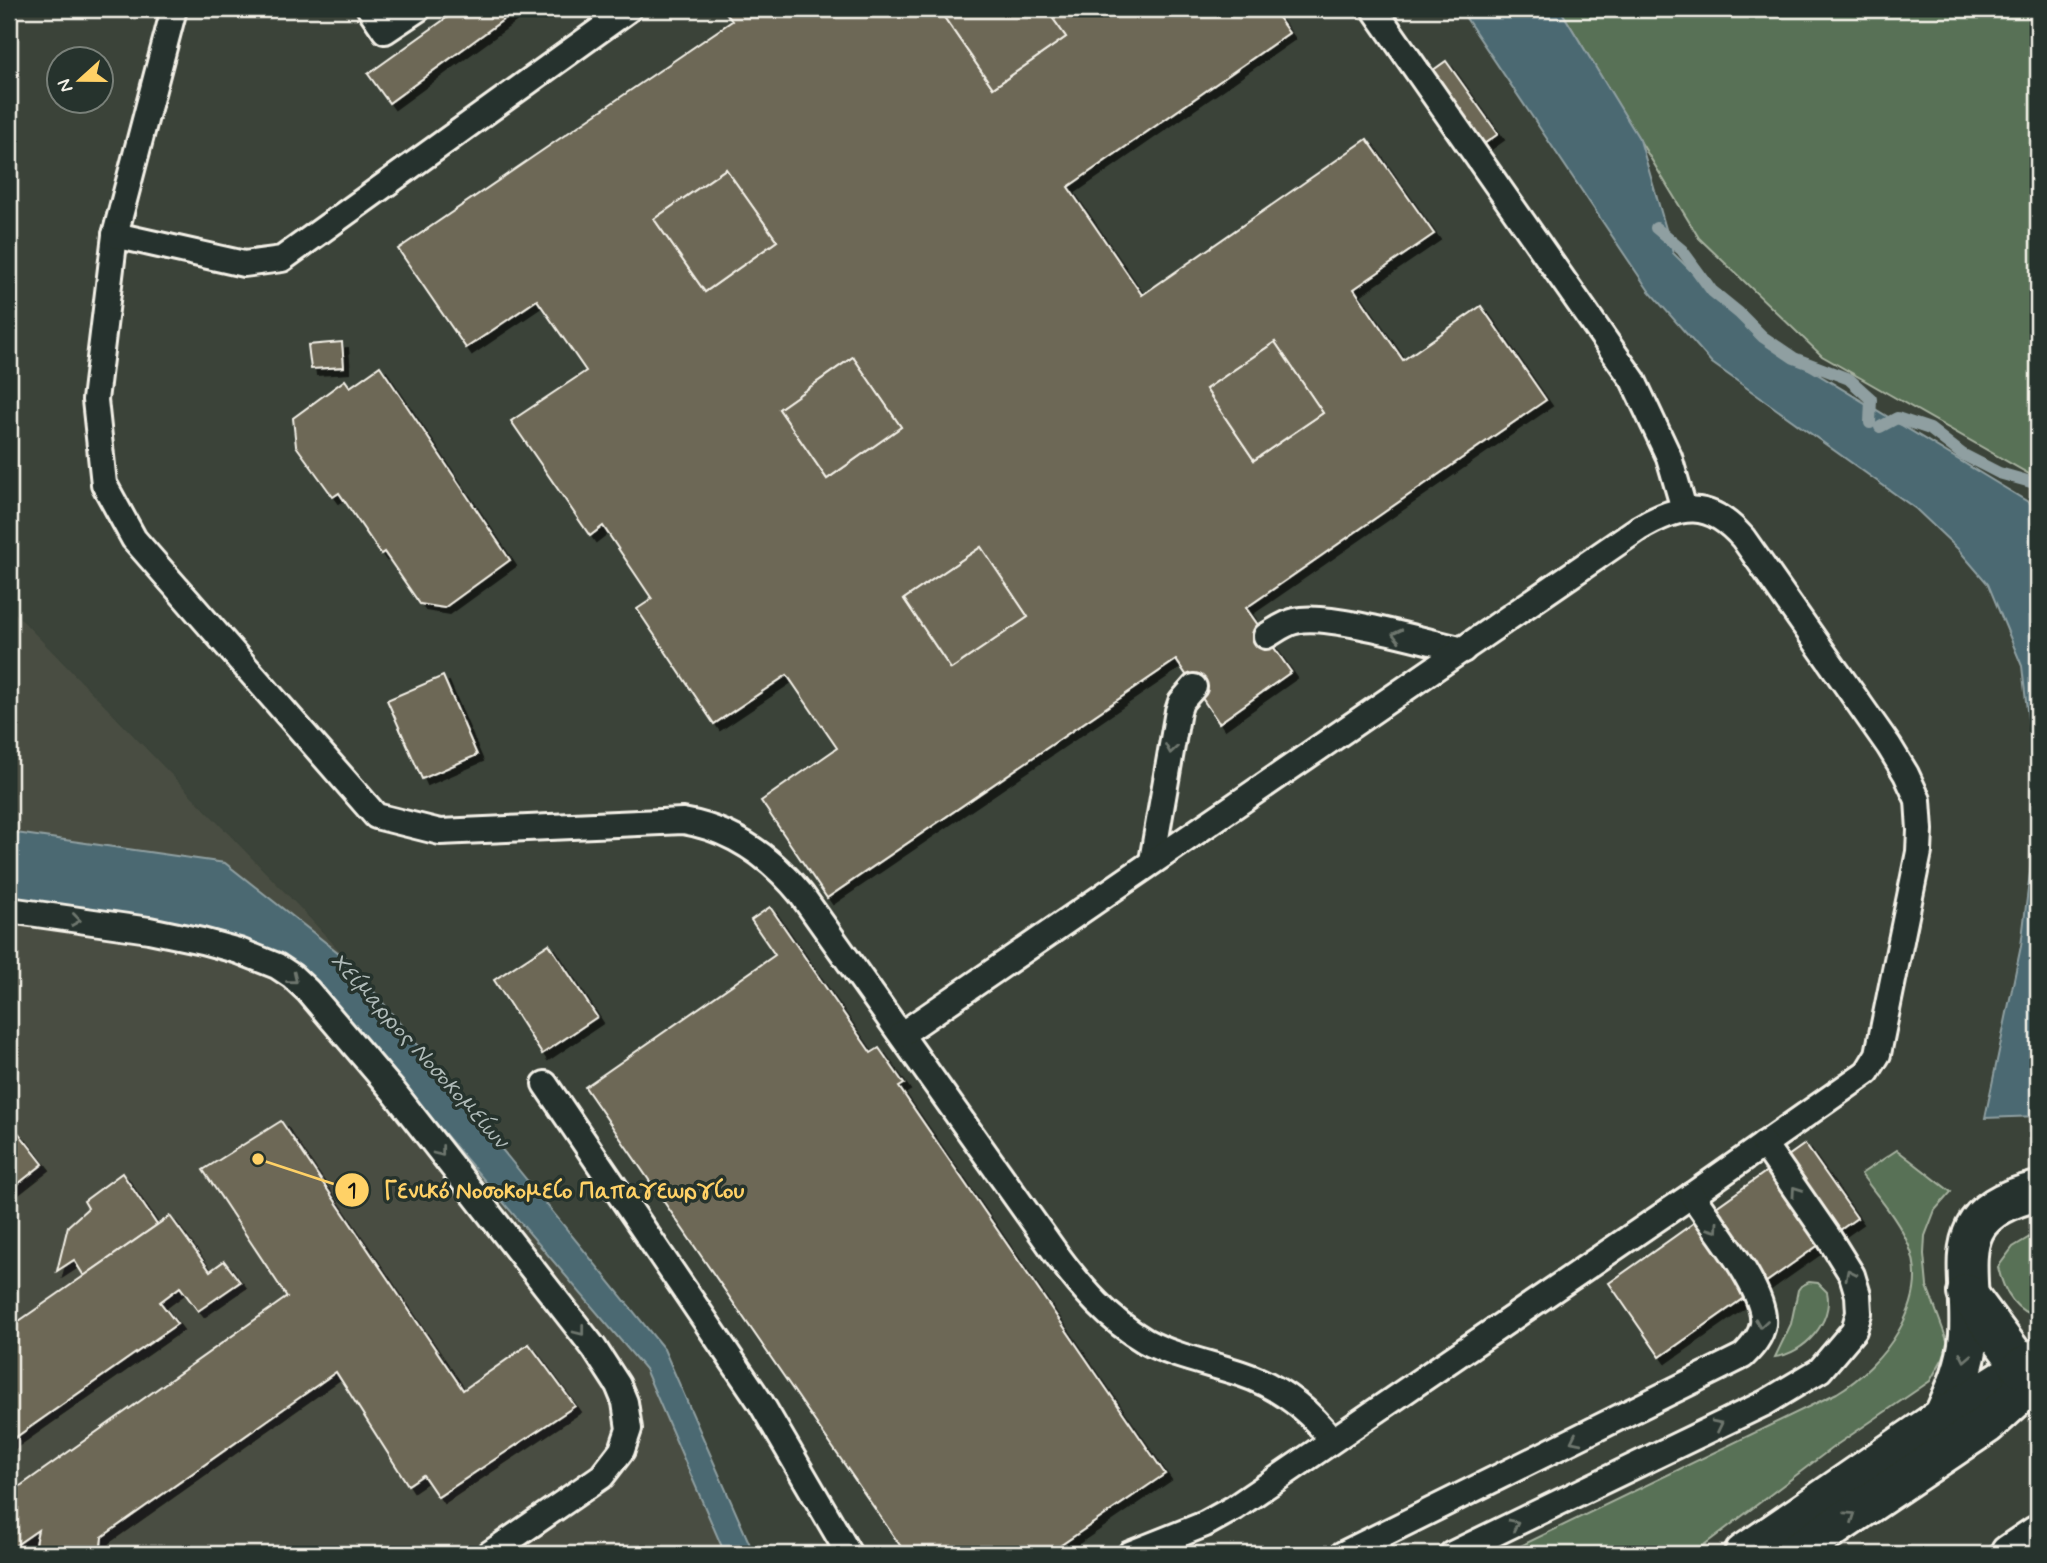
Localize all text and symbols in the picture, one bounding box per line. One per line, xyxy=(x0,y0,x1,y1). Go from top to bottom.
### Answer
north arrow xyxy=(46,46,116,116)
text: N xyxy=(52,75,79,96)
one-way arrow xyxy=(1391,629,1403,643)
one-way arrow xyxy=(1164,743,1179,755)
one-way arrow xyxy=(70,913,82,928)
water label: Χείμαρρος Νοσοκομείων xyxy=(323,947,517,1157)
one-way arrow xyxy=(286,970,298,983)
one-way arrow xyxy=(432,1144,445,1157)
callout: Γενικό Νοσοκομείο Παπαγεωργίου xyxy=(334,1167,758,1212)
text: Γενικό Νοσοκομείο Παπαγεωργίου xyxy=(384,1176,745,1207)
text: 1 xyxy=(347,1177,357,1205)
one-way arrow xyxy=(1792,1186,1804,1199)
one-way arrow xyxy=(1706,1221,1719,1234)
one-way arrow xyxy=(1844,1269,1858,1281)
one-way arrow xyxy=(1753,1317,1768,1328)
one-way arrow xyxy=(572,1324,585,1336)
one-way arrow xyxy=(1959,1351,1974,1363)
one-way arrow xyxy=(1711,1420,1723,1434)
one-way arrow xyxy=(1570,1432,1582,1446)
one-way arrow xyxy=(1843,1511,1856,1524)
one-way arrow xyxy=(1507,1519,1519,1533)

